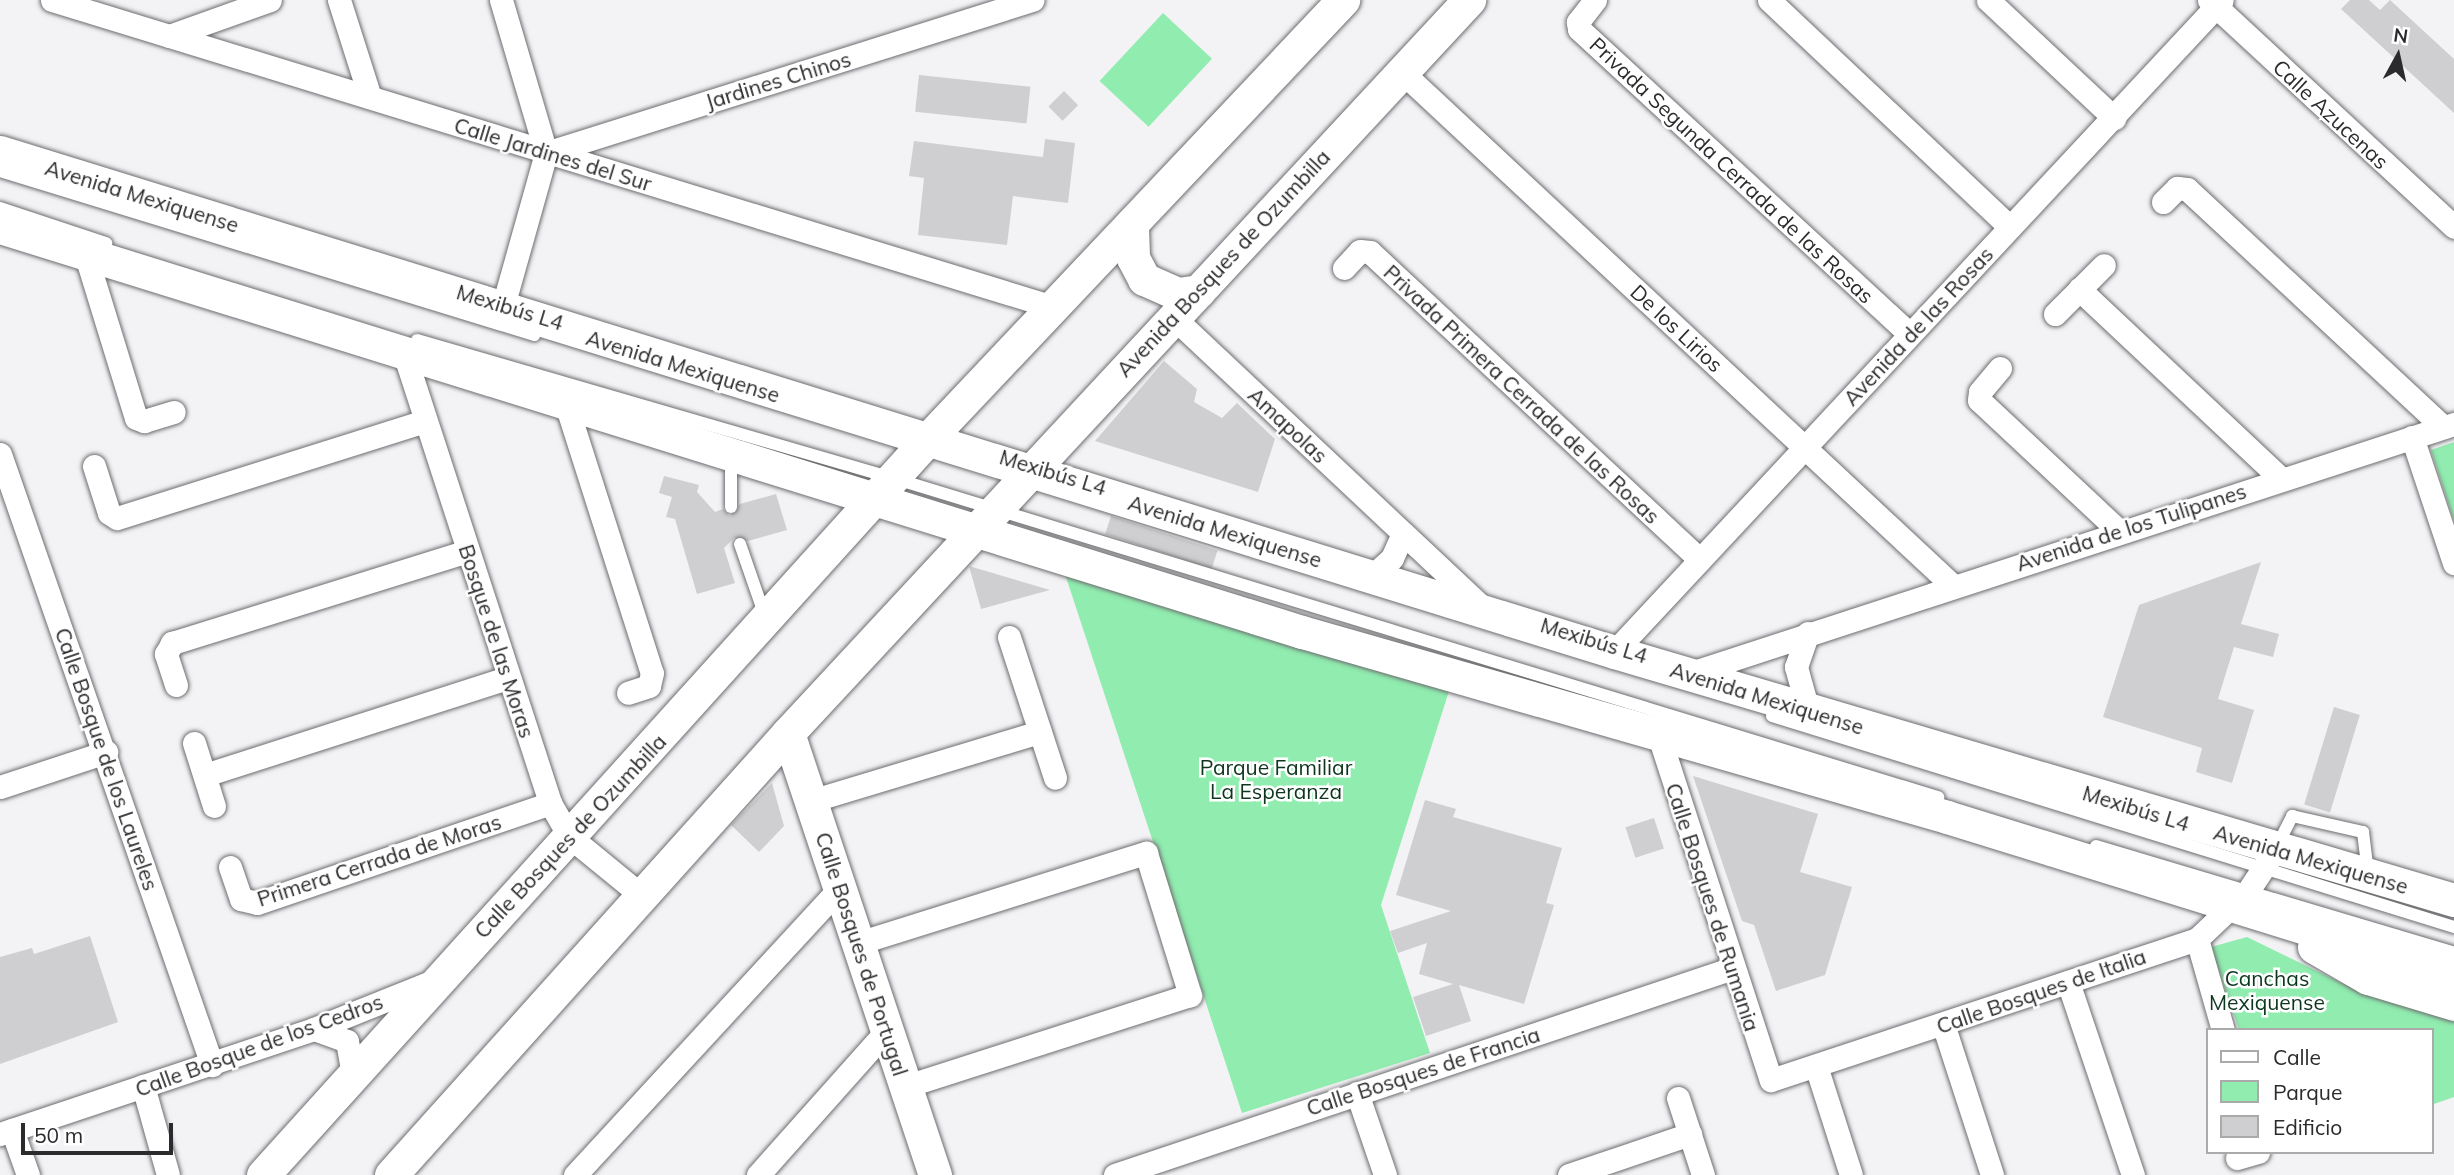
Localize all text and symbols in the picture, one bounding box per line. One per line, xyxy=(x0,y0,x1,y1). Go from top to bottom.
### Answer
north arrow xyxy=(2363,21,2433,91)
text: N xyxy=(2392,22,2410,48)
street label: Privada Segunda Cerrada de las Rosas xyxy=(1585,32,1879,308)
street label: Jardines Chinos xyxy=(702,46,854,114)
street label: Calle Azucenas xyxy=(2268,54,2394,174)
street label: Calle Jardines del Sur xyxy=(451,112,655,196)
street label: Avenida Bosques de Ozumbilla xyxy=(1111,144,1335,382)
street label: Avenida Mexiquense xyxy=(42,155,242,237)
street label: Avenida de las Rosas xyxy=(1838,241,1998,411)
street label: Privada Primera Cerrada de las Rosas xyxy=(1379,259,1665,529)
street label: Mexibús L4 xyxy=(454,279,566,335)
street label: De los Lirios xyxy=(1626,279,1728,377)
street label: Avenida Mexiquense xyxy=(583,325,783,407)
street label: Amapolas xyxy=(1243,382,1333,468)
street label: Mexibús L4 xyxy=(997,444,1109,500)
street label: Avenida de los Tulipanes xyxy=(2013,478,2249,576)
street label: Avenida Mexiquense xyxy=(1125,490,1325,572)
street label: Bosque de las Moras xyxy=(454,541,540,741)
street label: Mexibús L4 xyxy=(1538,612,1650,668)
street label: Calle Bosque de los Laureles xyxy=(50,624,164,894)
street label: Avenida Mexiquense xyxy=(1667,657,1867,739)
street label: Calle Bosques de Ozumbilla xyxy=(469,729,671,943)
park label: Parque Familiar La Esperanza xyxy=(1200,754,1352,804)
street label: Calle Bosques de Rumania xyxy=(1661,780,1765,1034)
street label: Mexibús L4 xyxy=(2080,780,2192,836)
street label: Primera Cerrada de Moras xyxy=(254,809,504,911)
street label: Avenida Mexiquense xyxy=(2211,819,2411,899)
street label: Calle Bosques de Portugal xyxy=(811,829,913,1079)
street label: Calle Bosques de Italia xyxy=(1933,943,2149,1039)
park label: Canchas Mexiquense xyxy=(2209,965,2325,1015)
street label: Calle Bosque de los Cedros xyxy=(132,988,386,1102)
street label: Calle Bosques de Francia xyxy=(1303,1021,1543,1121)
legend xyxy=(2206,1028,2433,1154)
text: Calle xyxy=(2273,1044,2321,1070)
text: Parque xyxy=(2273,1079,2342,1105)
scale bar xyxy=(24,1108,177,1152)
text: Edificio xyxy=(2273,1114,2342,1140)
text: 50 m xyxy=(34,1122,83,1148)

